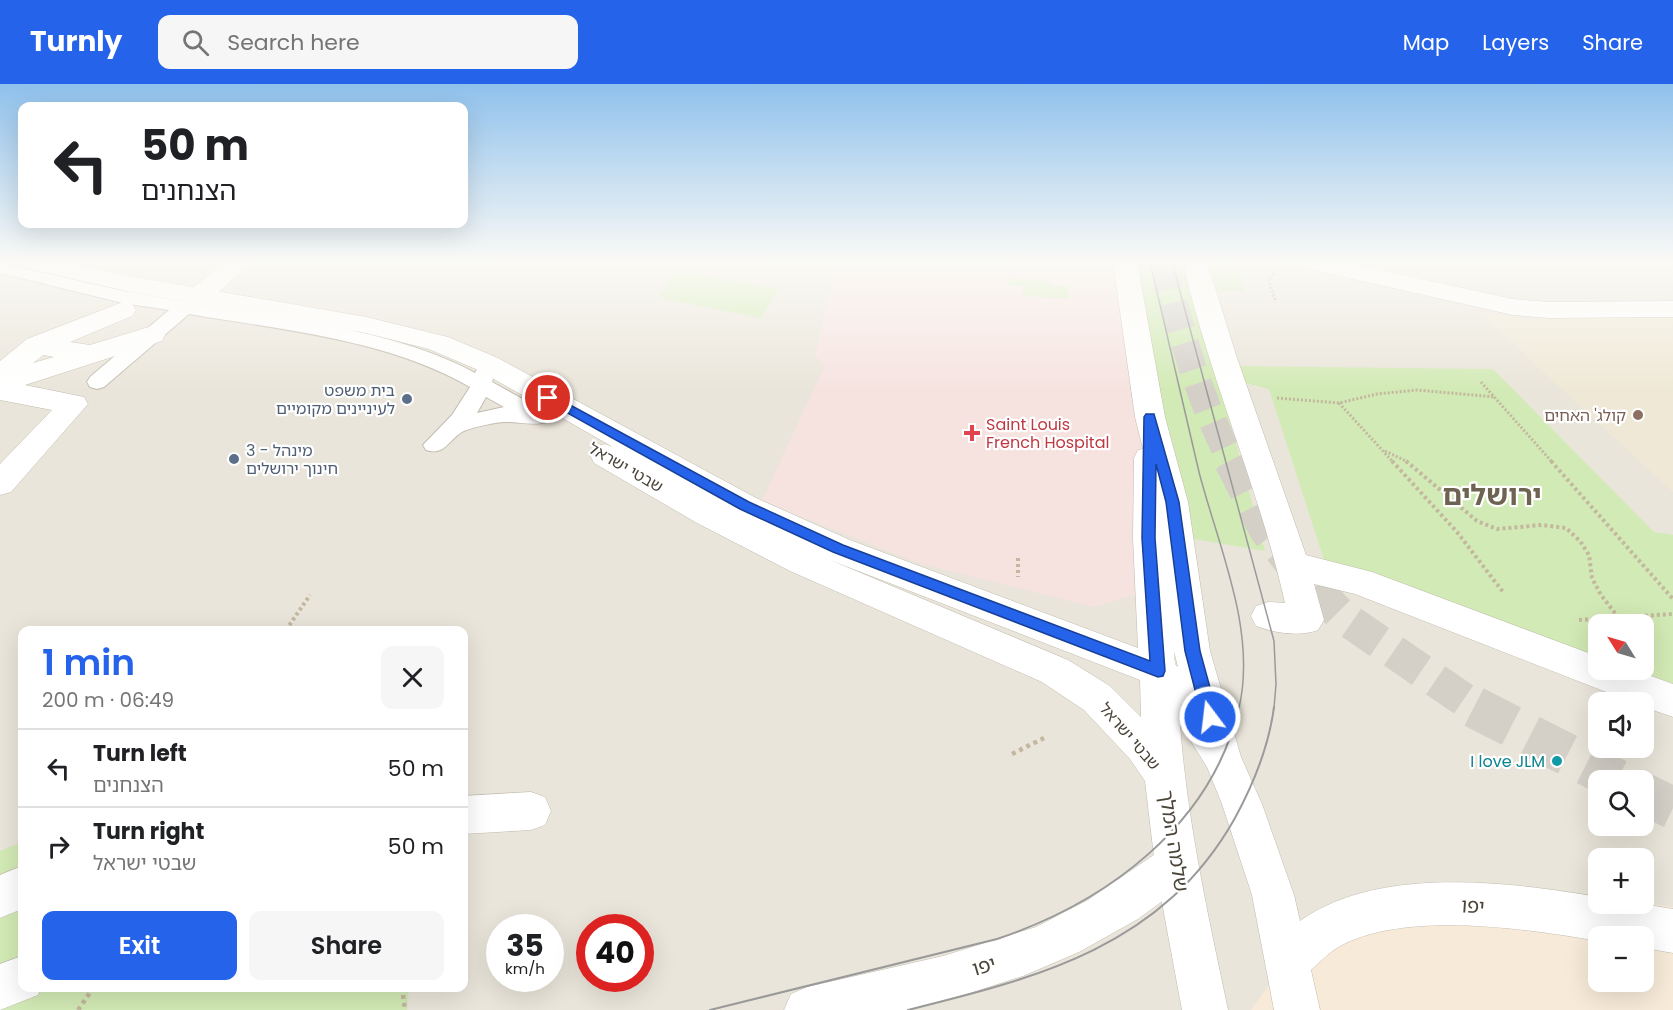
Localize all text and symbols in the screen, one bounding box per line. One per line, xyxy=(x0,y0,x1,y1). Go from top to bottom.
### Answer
search box xyxy=(158,15,578,69)
text: Turnly xyxy=(30,22,122,61)
icon: search xyxy=(179,26,212,59)
text: Search here xyxy=(227,27,360,58)
text: Map xyxy=(1403,28,1449,57)
text: Layers xyxy=(1482,28,1549,57)
text: Share xyxy=(1582,28,1643,57)
text: 50 m xyxy=(141,116,249,175)
icon: left xyxy=(42,126,120,204)
text: הצנחנים xyxy=(141,172,237,209)
pin xyxy=(522,372,573,423)
place label: בית משפט לעיניינים מקומיים xyxy=(276,379,395,420)
icon: arrive xyxy=(531,381,564,414)
marker: בית משפט לעיניינים מקומיים xyxy=(400,392,414,406)
place label: קולג' האחים xyxy=(1544,404,1626,427)
marker: קולג' האחים xyxy=(1631,408,1645,422)
place label: Saint Louis French Hospital xyxy=(986,413,1109,454)
marker: Saint Louis French Hospital xyxy=(963,424,981,442)
street label: שבטי ישראל xyxy=(584,437,667,498)
place label: 3 - מינהל חינוך ירושלים xyxy=(246,439,338,480)
marker: 3 - מינהל חינוך ירושלים xyxy=(227,452,241,466)
district label: ירושלים xyxy=(1442,476,1542,515)
north arrow xyxy=(1588,614,1654,680)
map controls xyxy=(1588,614,1654,992)
text: 1 min xyxy=(42,637,135,688)
button: close xyxy=(381,646,444,709)
position arrow xyxy=(1178,685,1242,749)
text: 200 m · 06:49 xyxy=(42,686,174,714)
button: sound xyxy=(1588,692,1654,758)
street label: שבטי ישראל xyxy=(1094,698,1165,775)
text: Turn left xyxy=(93,738,187,769)
place label: I love JLM xyxy=(1470,750,1545,773)
icon: left xyxy=(42,752,75,785)
text: 50 m xyxy=(388,753,444,784)
marker: I love JLM xyxy=(1550,754,1564,768)
button: search xyxy=(1588,770,1654,836)
text: הצנחנים xyxy=(93,771,164,799)
street label: שלמה המלך xyxy=(1152,788,1196,894)
text: Turn right xyxy=(93,816,204,847)
icon: right xyxy=(42,830,75,863)
text: 50 m xyxy=(388,831,444,862)
button: + xyxy=(1588,848,1654,914)
text: שבטי ישראל xyxy=(93,849,196,877)
street label: יפו xyxy=(1460,891,1486,921)
button: Exit xyxy=(42,911,237,980)
button: Share xyxy=(249,911,444,980)
speed limit sign: 40 xyxy=(576,914,654,992)
text: 35 xyxy=(506,924,544,967)
button: − xyxy=(1588,926,1654,992)
street label: יפו xyxy=(969,949,999,983)
text: km/h xyxy=(505,958,545,979)

